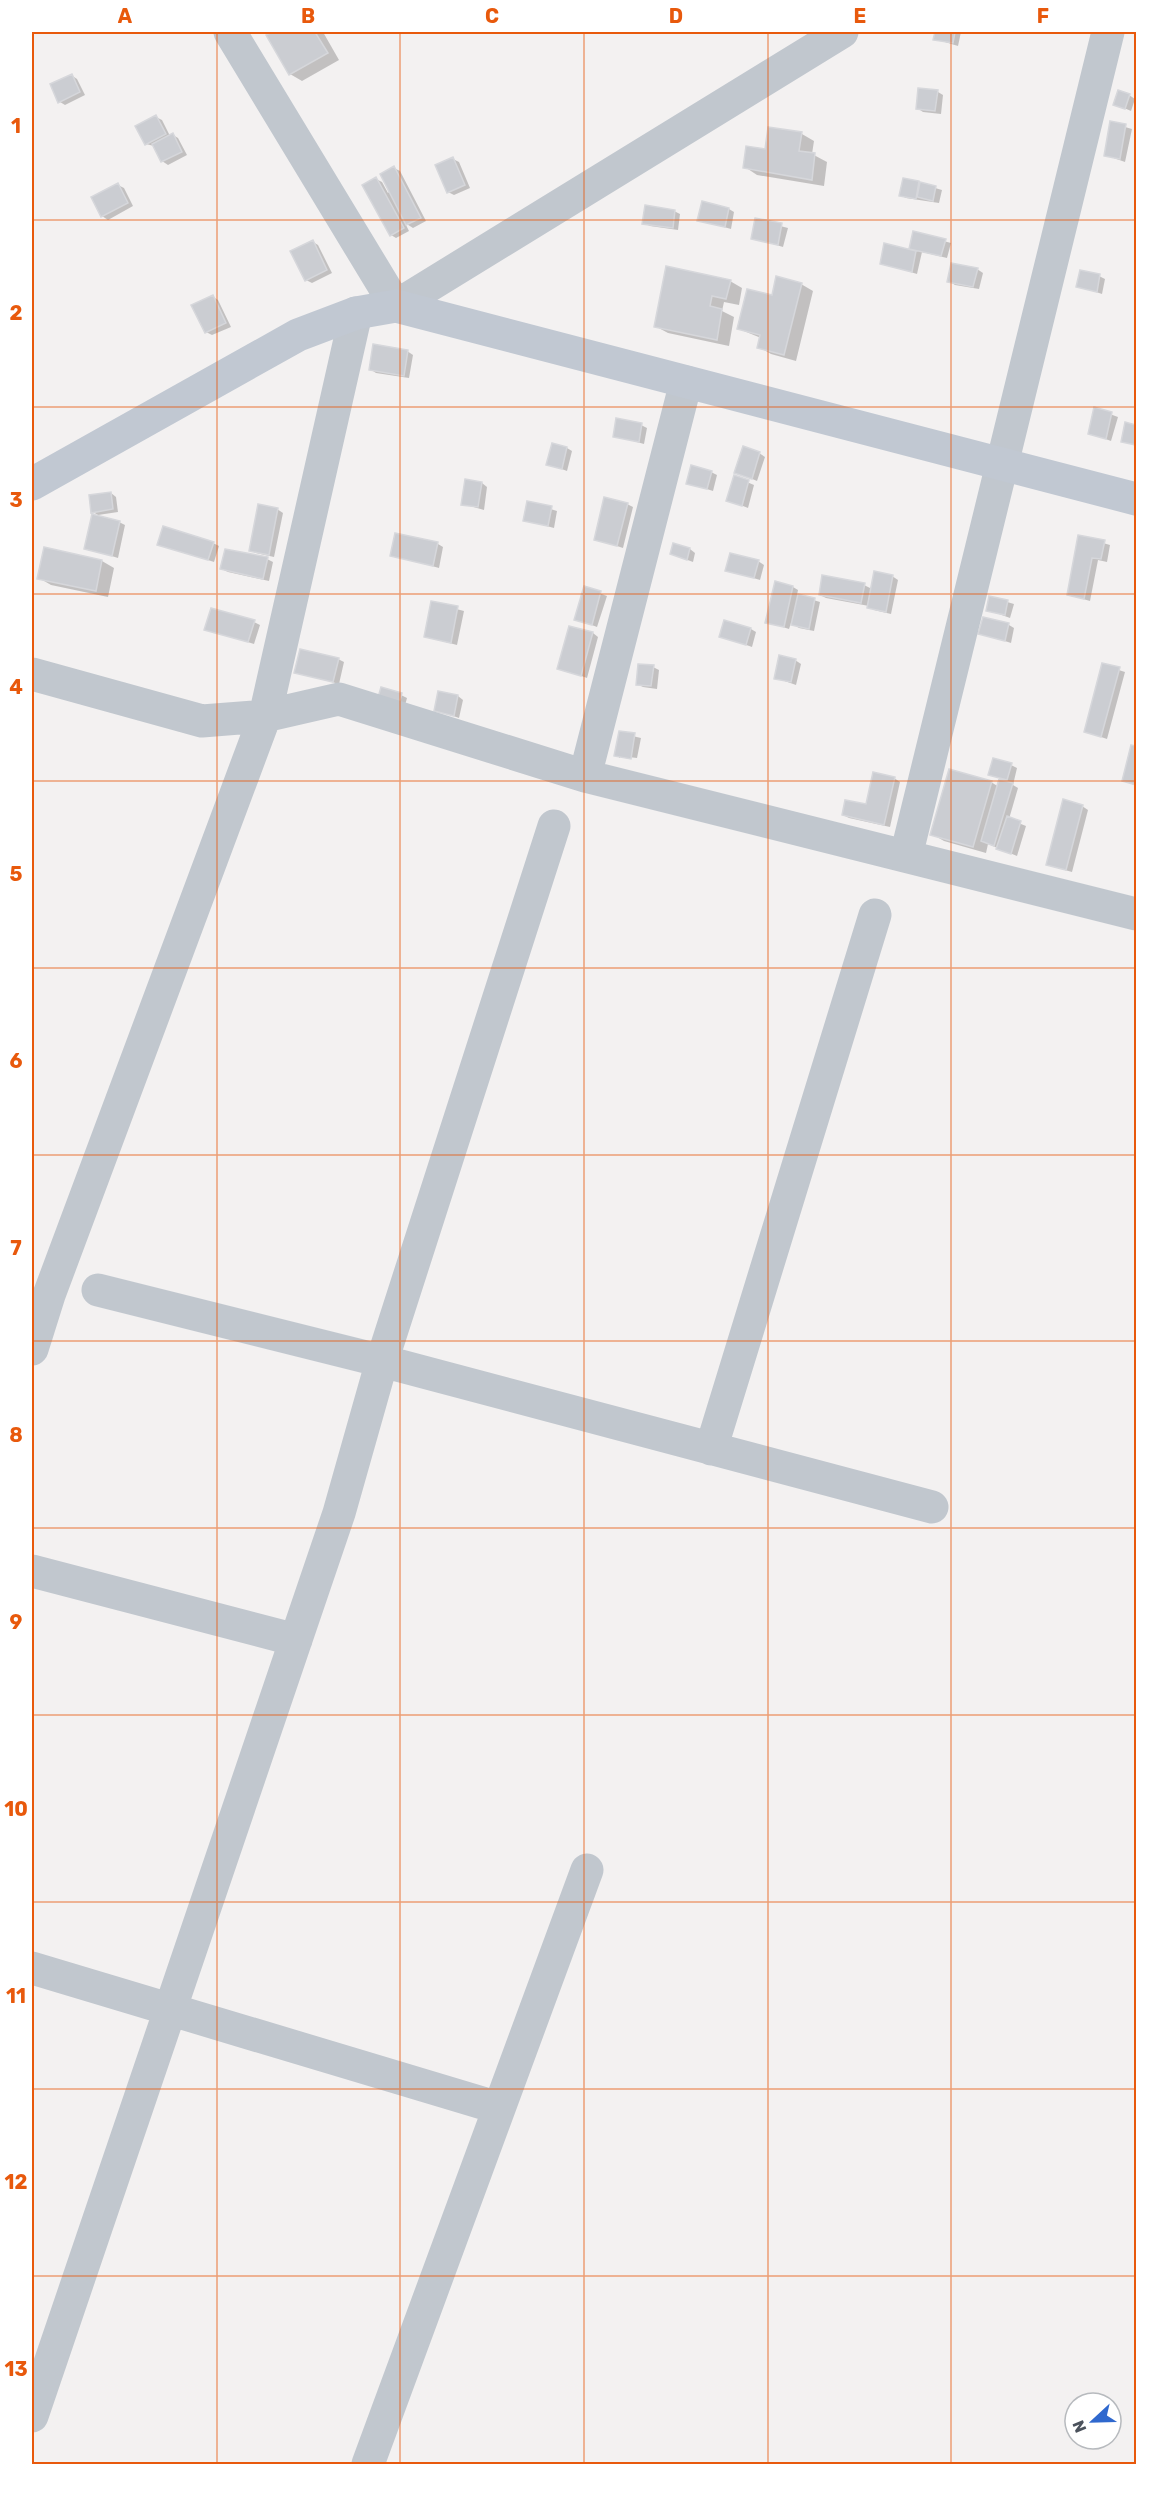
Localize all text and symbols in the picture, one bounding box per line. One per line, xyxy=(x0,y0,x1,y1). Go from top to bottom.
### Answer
text: A xyxy=(118,4,133,28)
text: B xyxy=(301,4,315,28)
text: C xyxy=(485,4,499,28)
text: D xyxy=(669,4,683,28)
text: E xyxy=(854,4,866,28)
text: F xyxy=(1037,4,1049,28)
text: 1 xyxy=(11,114,21,138)
text: 2 xyxy=(10,301,23,325)
text: 3 xyxy=(9,488,23,512)
text: 4 xyxy=(9,675,23,699)
text: 5 xyxy=(10,862,23,886)
text: 6 xyxy=(9,1049,23,1073)
text: 7 xyxy=(10,1236,22,1260)
text: 8 xyxy=(9,1423,23,1447)
text: 9 xyxy=(10,1610,23,1634)
text: 10 xyxy=(4,1797,28,1821)
text: 11 xyxy=(6,1984,26,2008)
text: 12 xyxy=(5,2170,27,2194)
text: 13 xyxy=(4,2357,28,2381)
north arrow xyxy=(1063,2391,1123,2451)
text: N xyxy=(1069,2418,1091,2435)

